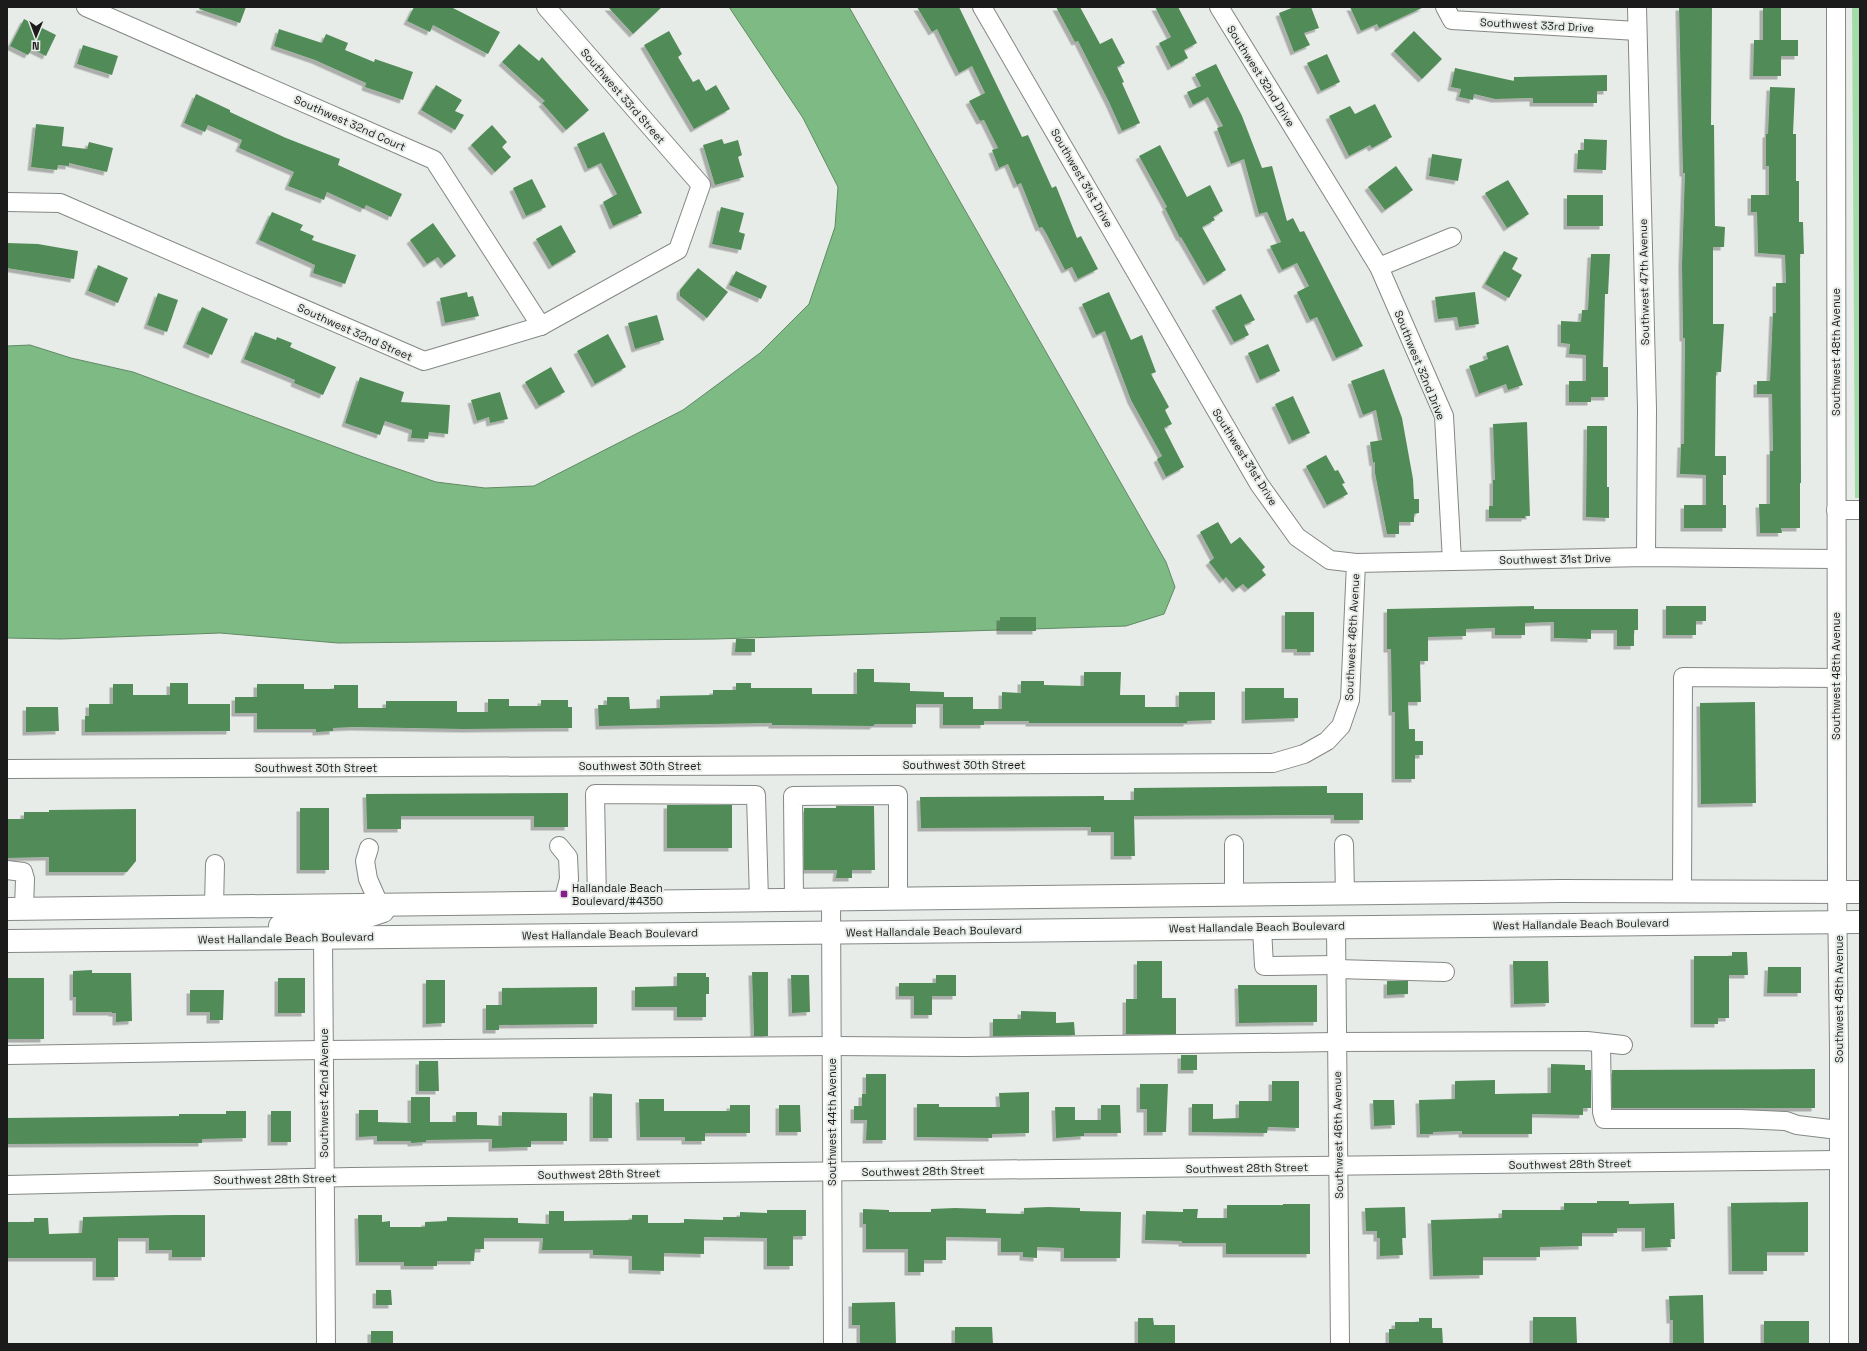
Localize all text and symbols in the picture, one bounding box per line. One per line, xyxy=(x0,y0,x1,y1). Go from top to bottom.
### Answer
street label: Southwest 33rd Drive xyxy=(1480,15,1594,35)
north arrow xyxy=(16,16,56,56)
street label: Southwest 32nd Drive xyxy=(1224,23,1298,129)
text: N xyxy=(32,39,40,53)
street label: Southwest 33rd Street xyxy=(578,46,668,146)
street label: Southwest 32nd Court xyxy=(292,92,408,154)
street label: Southwest 31st Drive xyxy=(1048,126,1116,230)
street label: Southwest 47th Avenue xyxy=(1636,218,1652,346)
street label: Southwest 48th Avenue xyxy=(1829,288,1843,416)
street label: Southwest 32nd Street xyxy=(295,300,415,364)
street label: Southwest 32nd Drive xyxy=(1392,308,1448,422)
street label: Southwest 31st Drive xyxy=(1209,406,1281,508)
street label: Southwest 31st Drive xyxy=(1499,551,1611,567)
street label: Southwest 46th Avenue xyxy=(1342,573,1362,701)
street label: Southwest 48th Avenue xyxy=(1829,612,1843,740)
street label: Southwest 30th Street xyxy=(903,758,1025,772)
street label: Southwest 30th Street xyxy=(579,759,701,773)
street label: Southwest 30th Street xyxy=(255,761,377,775)
place label: Hallandale Beach Boulevard/#4350 xyxy=(572,881,663,908)
marker: Hallandale Beach Boulevard/#4350 xyxy=(559,889,569,899)
street label: West Hallandale Beach Boulevard xyxy=(1493,915,1669,933)
street label: West Hallandale Beach Boulevard xyxy=(1169,918,1345,936)
street label: West Hallandale Beach Boulevard xyxy=(846,922,1022,940)
street label: West Hallandale Beach Boulevard xyxy=(522,925,698,943)
street label: West Hallandale Beach Boulevard xyxy=(198,929,374,947)
street label: Southwest 48th Avenue xyxy=(1832,935,1846,1063)
street label: Southwest 42nd Avenue xyxy=(317,1028,331,1158)
street label: Southwest 44th Avenue xyxy=(825,1058,839,1186)
street label: Southwest 46th Avenue xyxy=(1330,1071,1346,1199)
street label: Southwest 28th Street xyxy=(1509,1156,1631,1172)
street label: Southwest 28th Street xyxy=(1186,1160,1308,1176)
street label: Southwest 28th Street xyxy=(862,1163,984,1179)
street label: Southwest 28th Street xyxy=(538,1166,660,1182)
street label: Southwest 28th Street xyxy=(214,1171,336,1187)

